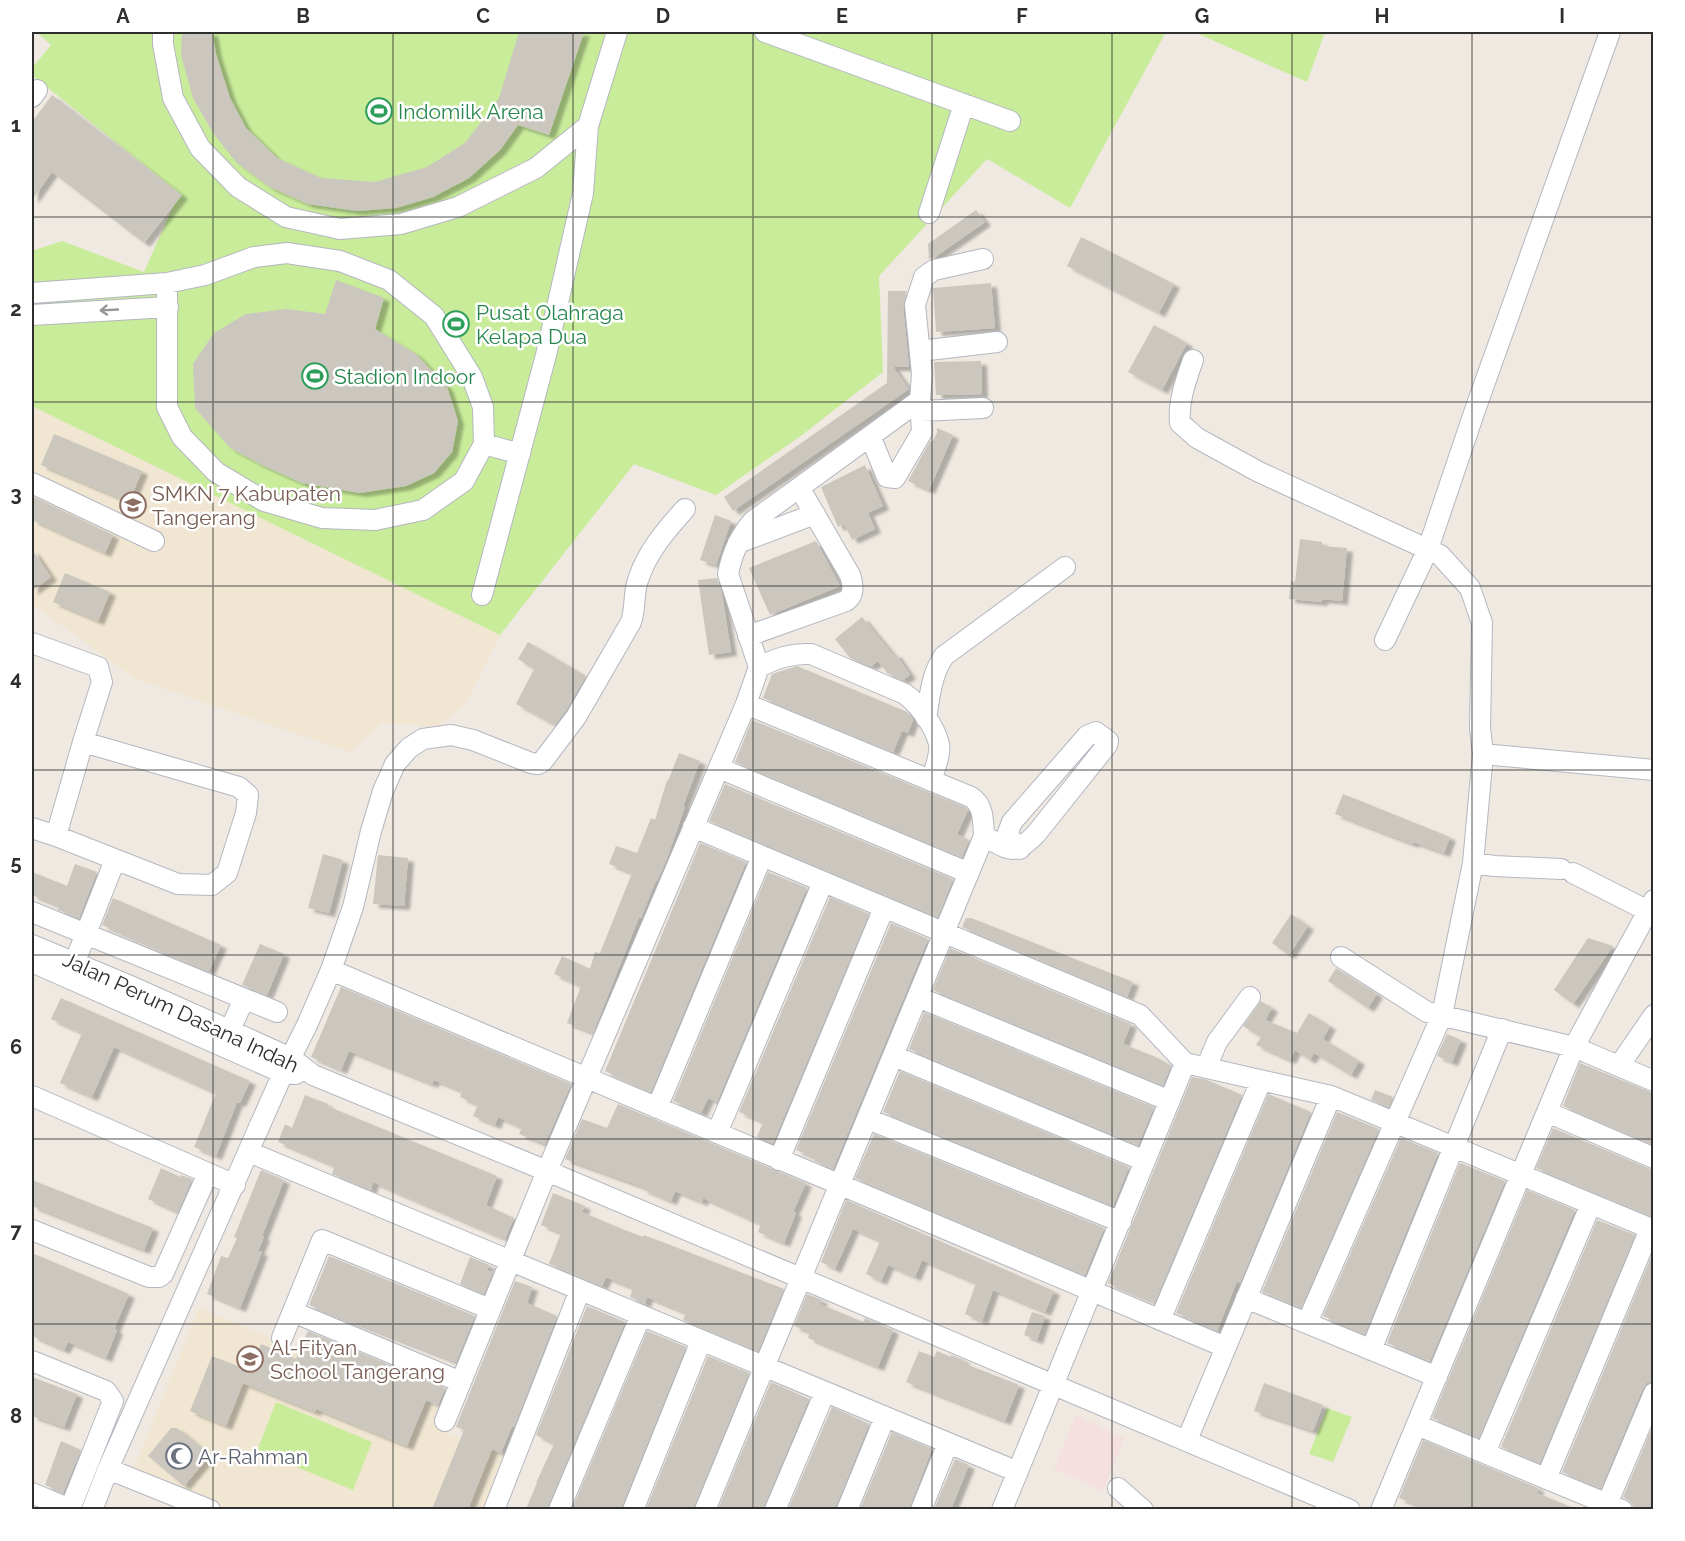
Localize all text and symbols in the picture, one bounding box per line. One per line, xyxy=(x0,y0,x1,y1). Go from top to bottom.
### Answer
text: A xyxy=(116,4,130,28)
text: B xyxy=(296,4,310,28)
text: C xyxy=(476,4,490,28)
text: D xyxy=(656,4,670,28)
text: E xyxy=(836,4,848,28)
text: F xyxy=(1016,4,1028,28)
text: G xyxy=(1195,4,1209,28)
text: H xyxy=(1375,4,1389,28)
text: I xyxy=(1559,4,1565,28)
sports icon: Indomilk Arena xyxy=(364,96,394,126)
place label: Indomilk Arena xyxy=(398,99,544,124)
text: 1 xyxy=(11,113,21,137)
text: 2 xyxy=(10,297,22,321)
place label: Pusat Olahraga Kelapa Dua xyxy=(476,300,624,349)
one-way arrow xyxy=(100,305,120,316)
sports icon: Pusat Olahraga Kelapa Dua xyxy=(441,309,471,339)
sports icon: Stadion Indoor xyxy=(300,361,330,391)
place label: Stadion Indoor xyxy=(334,364,476,389)
place label: SMKN 7 Kabupaten Tangerang xyxy=(152,481,341,530)
text: 3 xyxy=(10,482,22,506)
school or university icon: SMKN 7 Kabupaten Tangerang xyxy=(118,490,148,520)
text: 4 xyxy=(10,666,22,690)
text: 5 xyxy=(10,851,22,875)
street label: Jalan Perum Dasana Indah xyxy=(59,946,303,1078)
text: 6 xyxy=(10,1035,22,1059)
text: 7 xyxy=(10,1219,22,1243)
place label: Al-Fityan School Tangerang xyxy=(270,1335,445,1384)
school or university icon: Al-Fityan School Tangerang xyxy=(235,1344,265,1374)
text: 8 xyxy=(10,1404,22,1428)
mosque icon: Ar-Rahman xyxy=(164,1441,194,1471)
place label: Ar-Rahman xyxy=(198,1444,308,1469)

